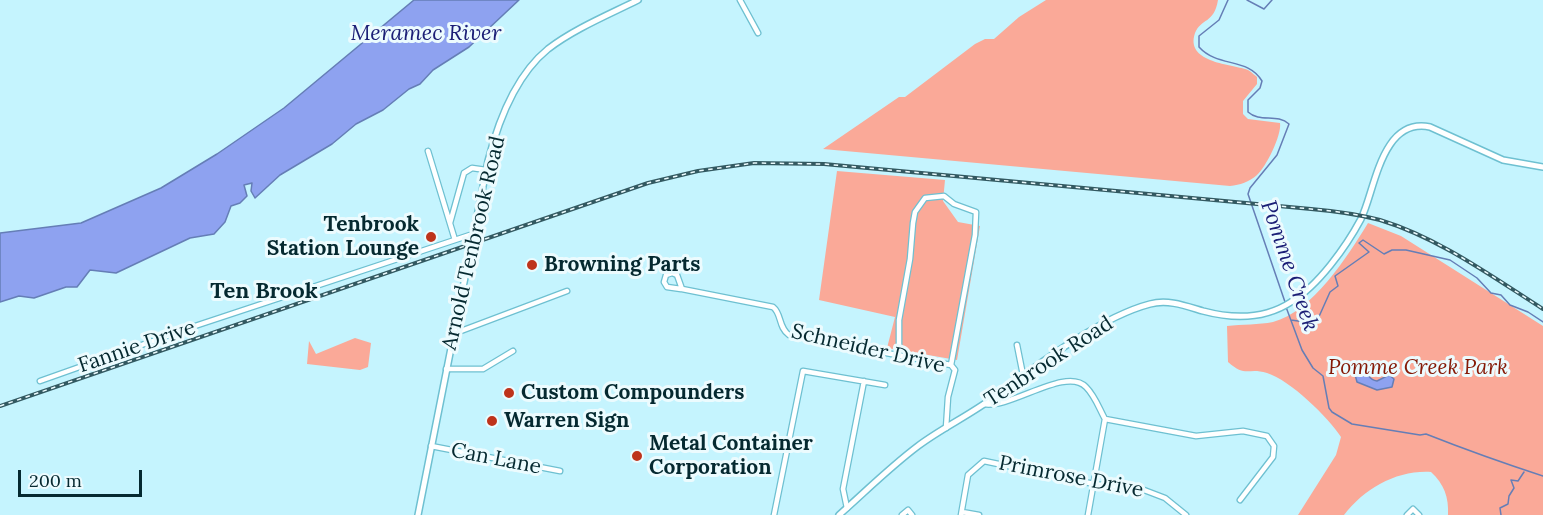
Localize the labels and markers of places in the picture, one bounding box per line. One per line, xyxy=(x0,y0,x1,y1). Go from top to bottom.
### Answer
place label: Tenbrook Station Lounge xyxy=(267,212,419,262)
marker: Tenbrook Station Lounge xyxy=(424,230,438,244)
place label: Browning Parts xyxy=(544,252,700,278)
marker: Browning Parts xyxy=(525,258,539,272)
place label: Custom Compounders xyxy=(521,380,744,406)
marker: Custom Compounders xyxy=(502,386,516,400)
place label: Warren Sign xyxy=(504,408,629,434)
marker: Warren Sign xyxy=(485,414,499,428)
place label: Metal Container Corporation xyxy=(649,431,813,481)
marker: Metal Container Corporation xyxy=(630,449,644,463)

